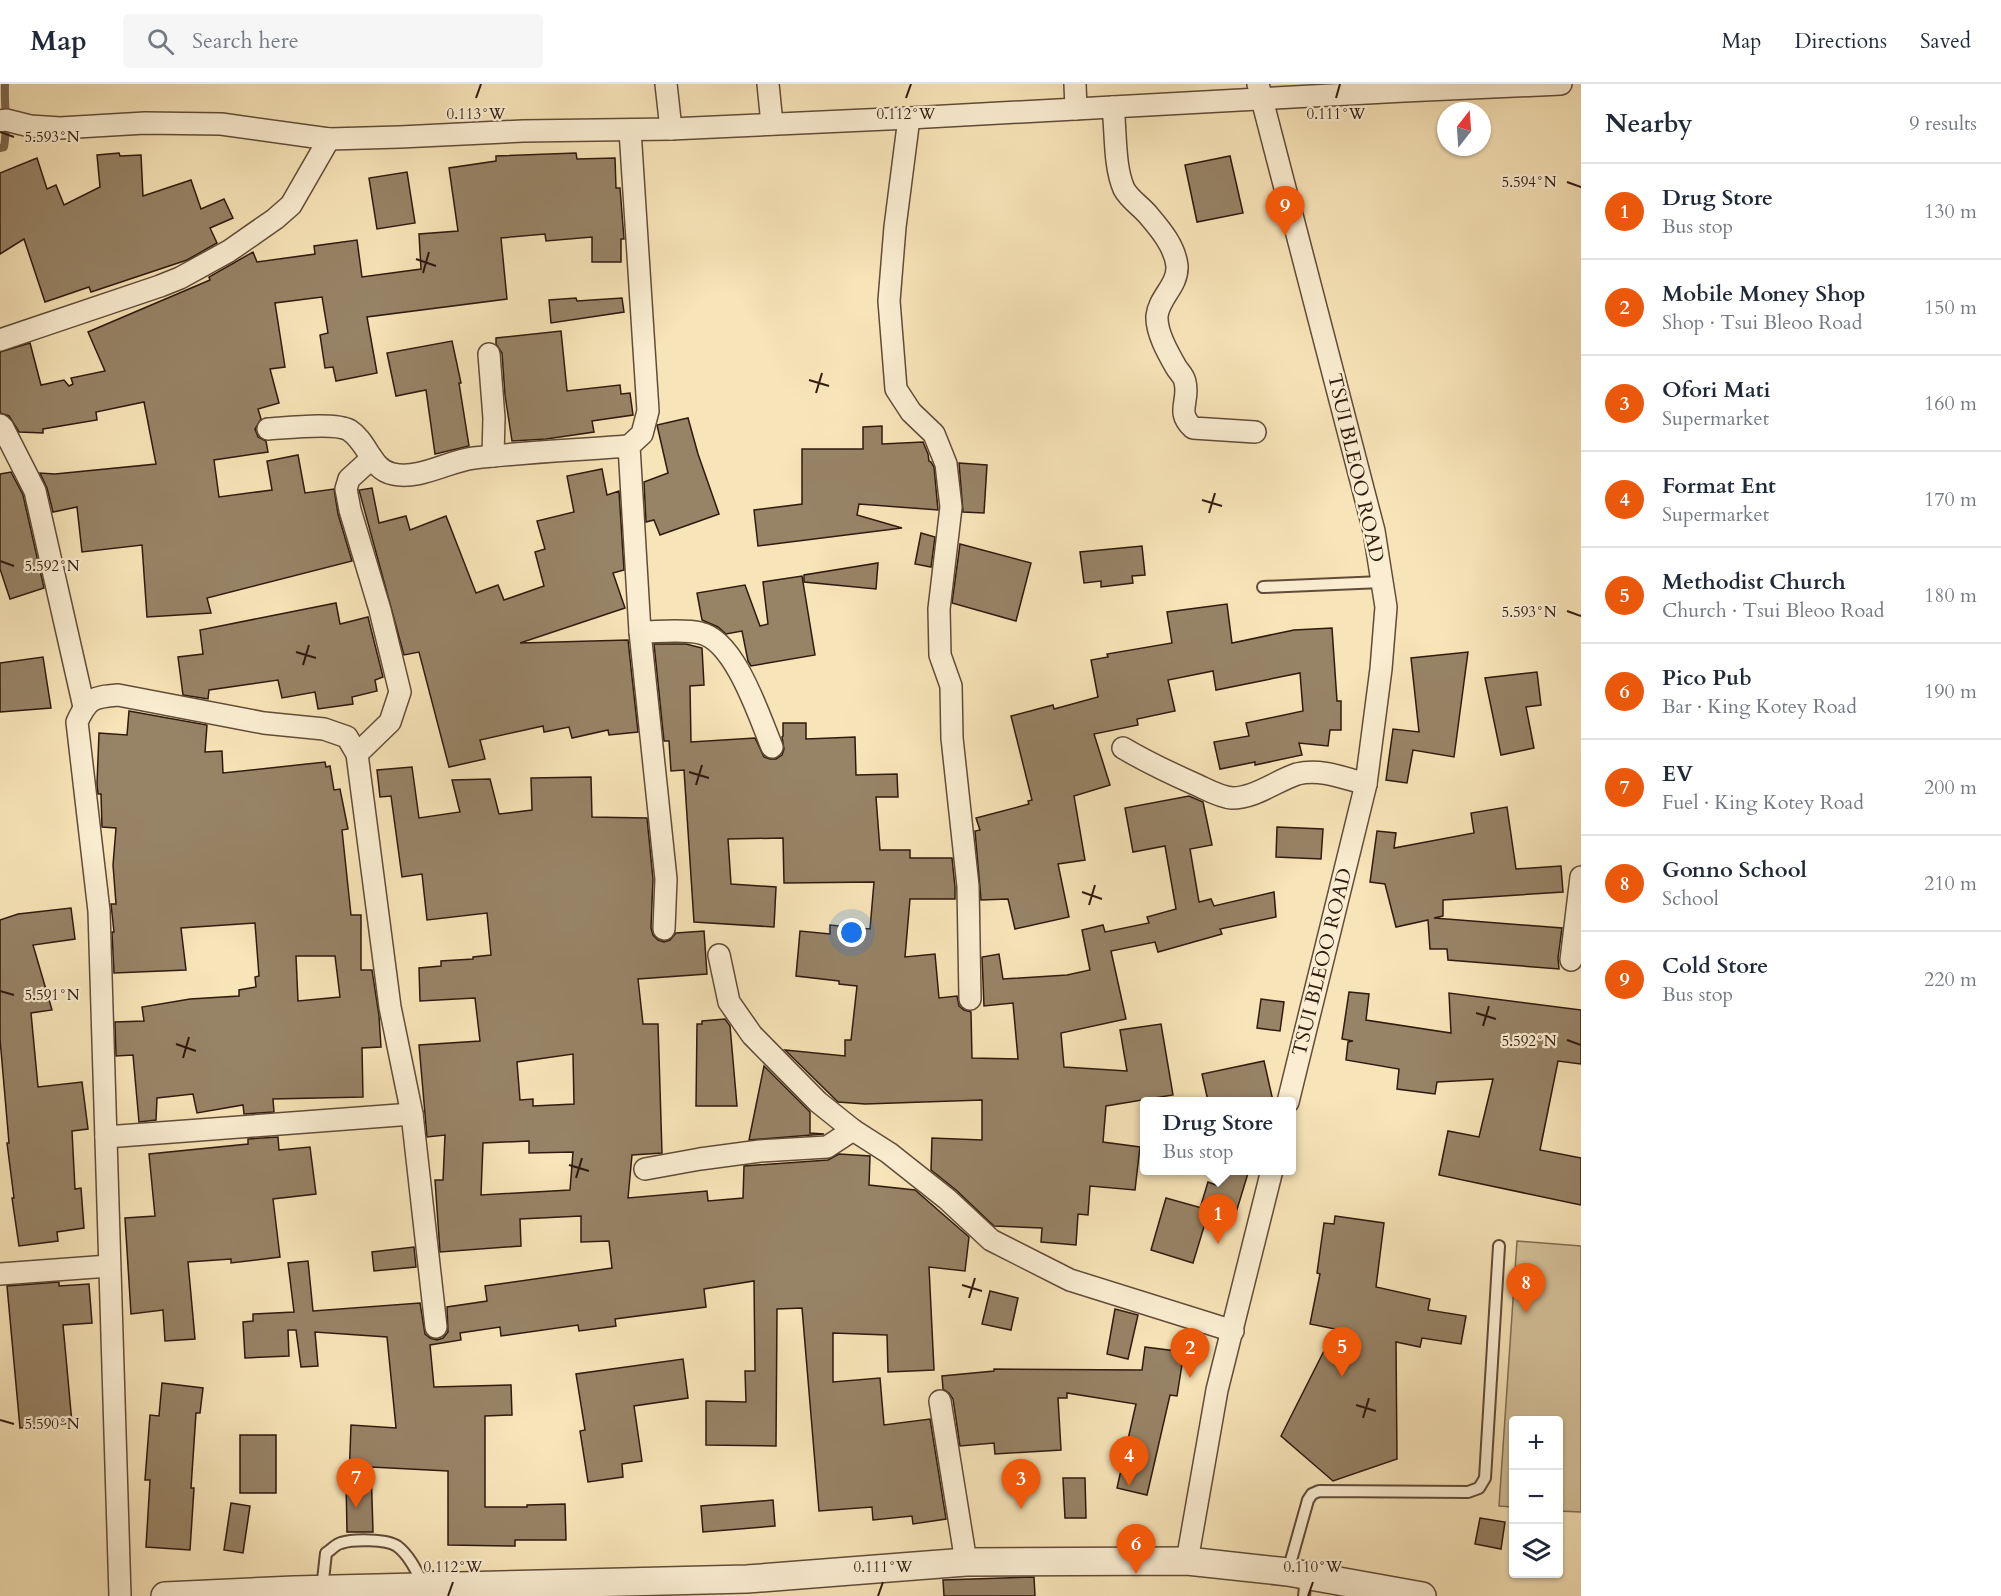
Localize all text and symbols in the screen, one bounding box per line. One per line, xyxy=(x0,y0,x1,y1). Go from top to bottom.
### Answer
search box xyxy=(123,14,543,68)
text: Map xyxy=(30,22,87,60)
icon: search xyxy=(144,25,177,58)
text: Search here xyxy=(192,26,299,56)
text: Map xyxy=(1721,27,1761,56)
text: Directions xyxy=(1794,27,1887,56)
text: Saved xyxy=(1920,27,1971,56)
north arrow xyxy=(1437,102,1491,156)
text: 0.113°W xyxy=(447,104,506,124)
text: 0.112°W xyxy=(877,104,936,124)
text: 0.111°W xyxy=(1307,104,1366,124)
text: Nearby xyxy=(1605,106,1693,141)
text: 9 results xyxy=(1909,110,1977,137)
text: 5.593°N xyxy=(24,127,80,147)
text: 5.594°N xyxy=(1501,172,1557,192)
text: Drug Store xyxy=(1662,183,1773,213)
pin: 9 xyxy=(1266,186,1304,236)
text: 1 xyxy=(1619,198,1630,225)
text: 130 m xyxy=(1924,198,1977,225)
text: Bus stop xyxy=(1662,213,1733,240)
text: Mobile Money Shop xyxy=(1662,279,1866,309)
text: 2 xyxy=(1619,294,1630,321)
text: 150 m xyxy=(1924,294,1977,321)
text: Shop · Tsui Bleoo Road xyxy=(1662,309,1862,336)
street label: TSUI BLEOO ROAD xyxy=(1321,371,1391,565)
text: Ofori Mati xyxy=(1662,375,1770,405)
text: 3 xyxy=(1619,390,1630,417)
text: 160 m xyxy=(1924,390,1977,417)
text: Supermarket xyxy=(1662,405,1769,432)
text: Format Ent xyxy=(1662,471,1776,501)
text: 4 xyxy=(1619,486,1630,513)
text: 170 m xyxy=(1924,486,1977,513)
text: Supermarket xyxy=(1662,501,1769,528)
text: 5.592°N xyxy=(24,556,80,576)
text: Methodist Church xyxy=(1662,567,1846,597)
text: 5 xyxy=(1619,582,1630,609)
text: 180 m xyxy=(1924,582,1977,609)
text: Church · Tsui Bleoo Road xyxy=(1662,597,1885,624)
text: 5.593°N xyxy=(1501,602,1557,622)
text: Pico Pub xyxy=(1662,663,1752,693)
text: 6 xyxy=(1619,678,1630,705)
text: 190 m xyxy=(1924,678,1977,705)
text: Bar · King Kotey Road xyxy=(1662,693,1857,720)
text: EV xyxy=(1662,759,1693,789)
text: 7 xyxy=(1619,774,1630,801)
text: 200 m xyxy=(1924,774,1977,801)
text: Fuel · King Kotey Road xyxy=(1662,789,1864,816)
text: Gonno School xyxy=(1662,855,1807,885)
street label: TSUI BLEOO ROAD xyxy=(1286,865,1358,1059)
text: 8 xyxy=(1619,870,1630,897)
text: 210 m xyxy=(1924,870,1977,897)
text: School xyxy=(1662,885,1719,912)
your location xyxy=(837,918,866,947)
text: Cold Store xyxy=(1662,951,1768,981)
text: 9 xyxy=(1619,966,1630,993)
text: 220 m xyxy=(1924,966,1977,993)
text: Bus stop xyxy=(1662,981,1733,1008)
text: 5.591°N xyxy=(24,985,80,1005)
text: 5.592°N xyxy=(1501,1031,1557,1051)
popup xyxy=(1140,1097,1296,1175)
text: Drug Store xyxy=(1163,1108,1273,1138)
text: Bus stop xyxy=(1163,1138,1234,1165)
pin: 1 xyxy=(1198,1194,1238,1244)
pin: 8 xyxy=(1506,1264,1546,1313)
pin: 2 xyxy=(1170,1328,1210,1378)
pin: 5 xyxy=(1322,1328,1362,1377)
text: 5.590°N xyxy=(24,1414,80,1434)
map controls xyxy=(1509,1416,1563,1578)
button: + xyxy=(1509,1416,1563,1470)
pin: 4 xyxy=(1110,1436,1148,1486)
pin: 7 xyxy=(336,1458,376,1508)
pin: 3 xyxy=(1002,1460,1040,1509)
button: − xyxy=(1509,1470,1563,1524)
pin: 6 xyxy=(1116,1524,1156,1574)
button: layers xyxy=(1509,1524,1563,1578)
text: 0.112°W xyxy=(424,1557,483,1577)
text: 0.111°W xyxy=(854,1557,913,1577)
text: 0.110°W xyxy=(1284,1557,1343,1577)

